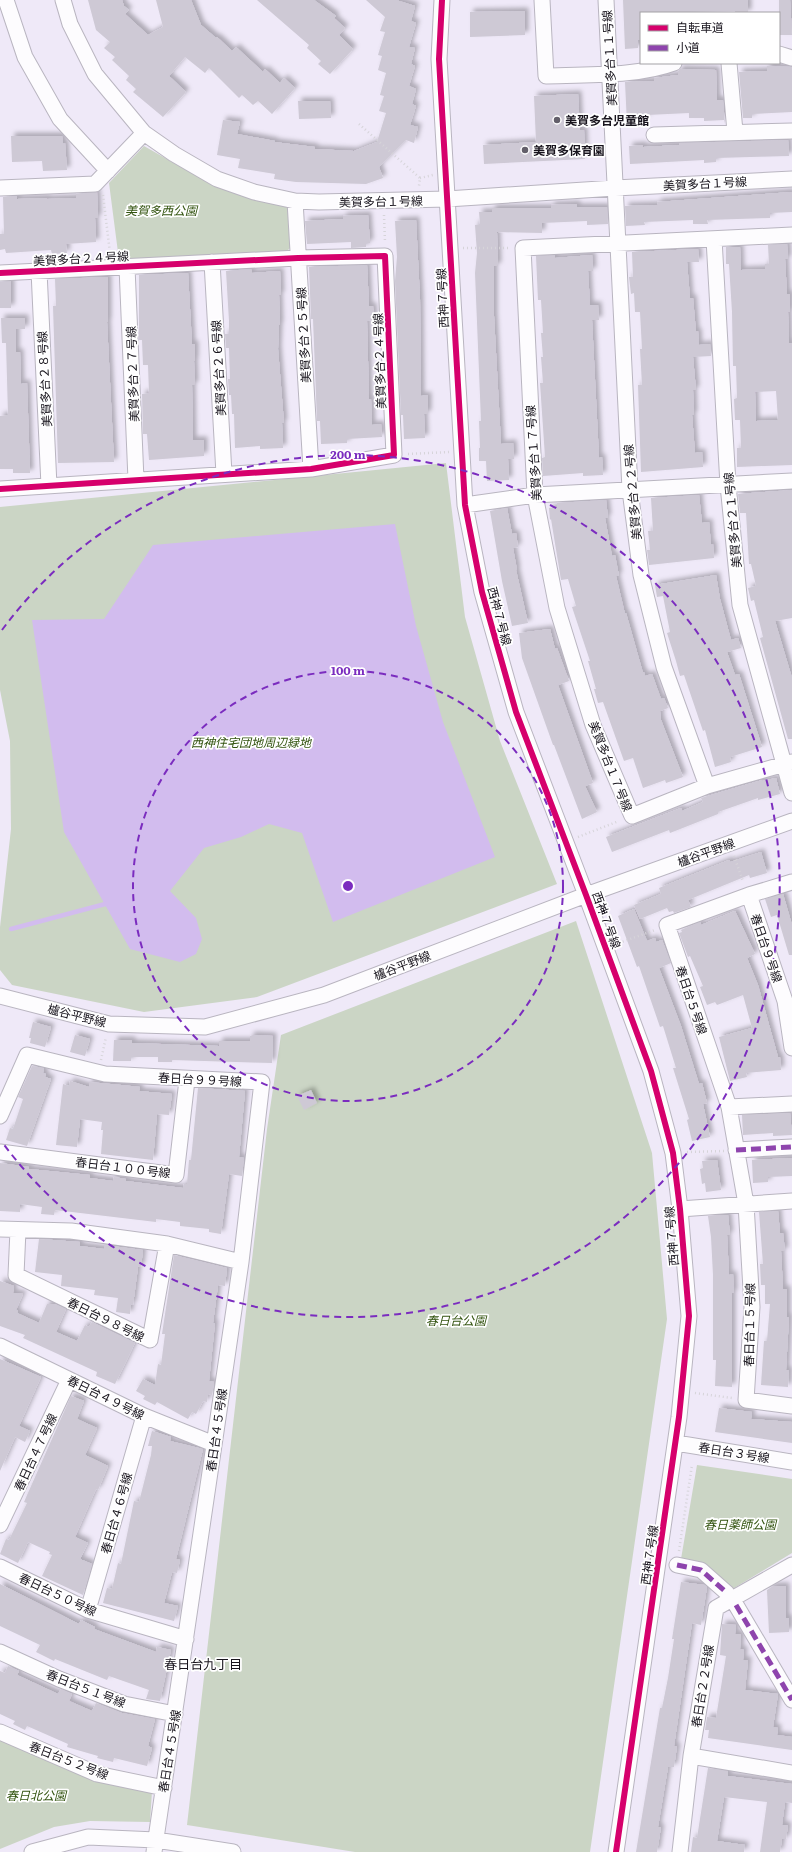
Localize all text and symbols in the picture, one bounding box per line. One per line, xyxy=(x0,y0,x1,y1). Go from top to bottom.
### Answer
street label: 美賀多台１１号線 xyxy=(597,10,621,106)
legend xyxy=(640,12,780,64)
text: 自転車道 xyxy=(676,18,724,36)
text: 小道 xyxy=(676,38,700,56)
place label: 美賀多台児童館 xyxy=(565,111,649,129)
marker: 美賀多台児童館 xyxy=(552,115,562,125)
place label: 美賀多保育園 xyxy=(533,141,605,159)
marker: 美賀多保育園 xyxy=(520,145,530,155)
street label: 美賀多台１号線 xyxy=(663,172,747,194)
street label: 美賀多台１号線 xyxy=(339,191,423,211)
park label: 美賀多西公園 xyxy=(125,201,199,219)
street label: 美賀多台２４号線 xyxy=(33,246,129,270)
street label: 西神７号線 xyxy=(431,268,453,328)
street label: 美賀多台２５号線 xyxy=(291,287,315,383)
street label: 美賀多台２４号線 xyxy=(368,313,390,409)
street label: 美賀多台２６号線 xyxy=(206,320,230,416)
street label: 美賀多台２７号線 xyxy=(121,326,143,422)
street label: 美賀多台２８号線 xyxy=(32,331,56,427)
street label: 美賀多台１７号線 xyxy=(521,404,545,502)
street label: 美賀多台２２号線 xyxy=(619,443,645,541)
text: 200 m xyxy=(330,445,366,463)
street label: 美賀多台２１号線 xyxy=(719,471,745,569)
street label: 西神７号線 xyxy=(484,585,516,647)
text: 100 m xyxy=(331,661,365,679)
street label: 美賀多台１７号線 xyxy=(585,718,637,814)
park label: 西神住宅団地周辺緑地 xyxy=(191,733,313,751)
street label: 櫨谷平野線 xyxy=(675,833,737,871)
centre of rings xyxy=(341,879,355,893)
street label: 西神７号線 xyxy=(588,889,626,951)
street label: 春日台９号線 xyxy=(747,911,787,985)
street label: 櫨谷平野線 xyxy=(371,946,433,984)
street label: 春日台５号線 xyxy=(672,963,712,1037)
street label: 櫨谷平野線 xyxy=(46,999,108,1031)
street label: 春日台９９号線 xyxy=(158,1068,242,1090)
street label: 春日台１００号線 xyxy=(74,1152,172,1182)
street label: 西神７号線 xyxy=(659,1205,683,1267)
street label: 春日台１５号線 xyxy=(739,1283,759,1367)
street label: 春日台９８号線 xyxy=(64,1292,148,1346)
park label: 春日台公園 xyxy=(426,1311,488,1329)
street label: 春日台４９号線 xyxy=(64,1370,148,1424)
street label: 春日台４５号線 xyxy=(201,1387,231,1473)
street label: 春日台４７号線 xyxy=(9,1410,61,1494)
street label: 春日台３号線 xyxy=(697,1437,771,1467)
street label: 春日台４６号線 xyxy=(96,1470,136,1556)
park label: 春日薬師公園 xyxy=(704,1515,778,1533)
street label: 西神７号線 xyxy=(636,1524,662,1586)
street label: 春日台５０号線 xyxy=(16,1568,100,1620)
street label: 春日台２２号線 xyxy=(687,1643,717,1729)
district label: 春日台九丁目 xyxy=(164,1654,242,1673)
street label: 春日台５１号線 xyxy=(44,1665,128,1711)
street label: 春日台４５号線 xyxy=(154,1708,184,1794)
street label: 春日台５２号線 xyxy=(27,1737,111,1783)
park label: 春日北公園 xyxy=(6,1786,68,1804)

